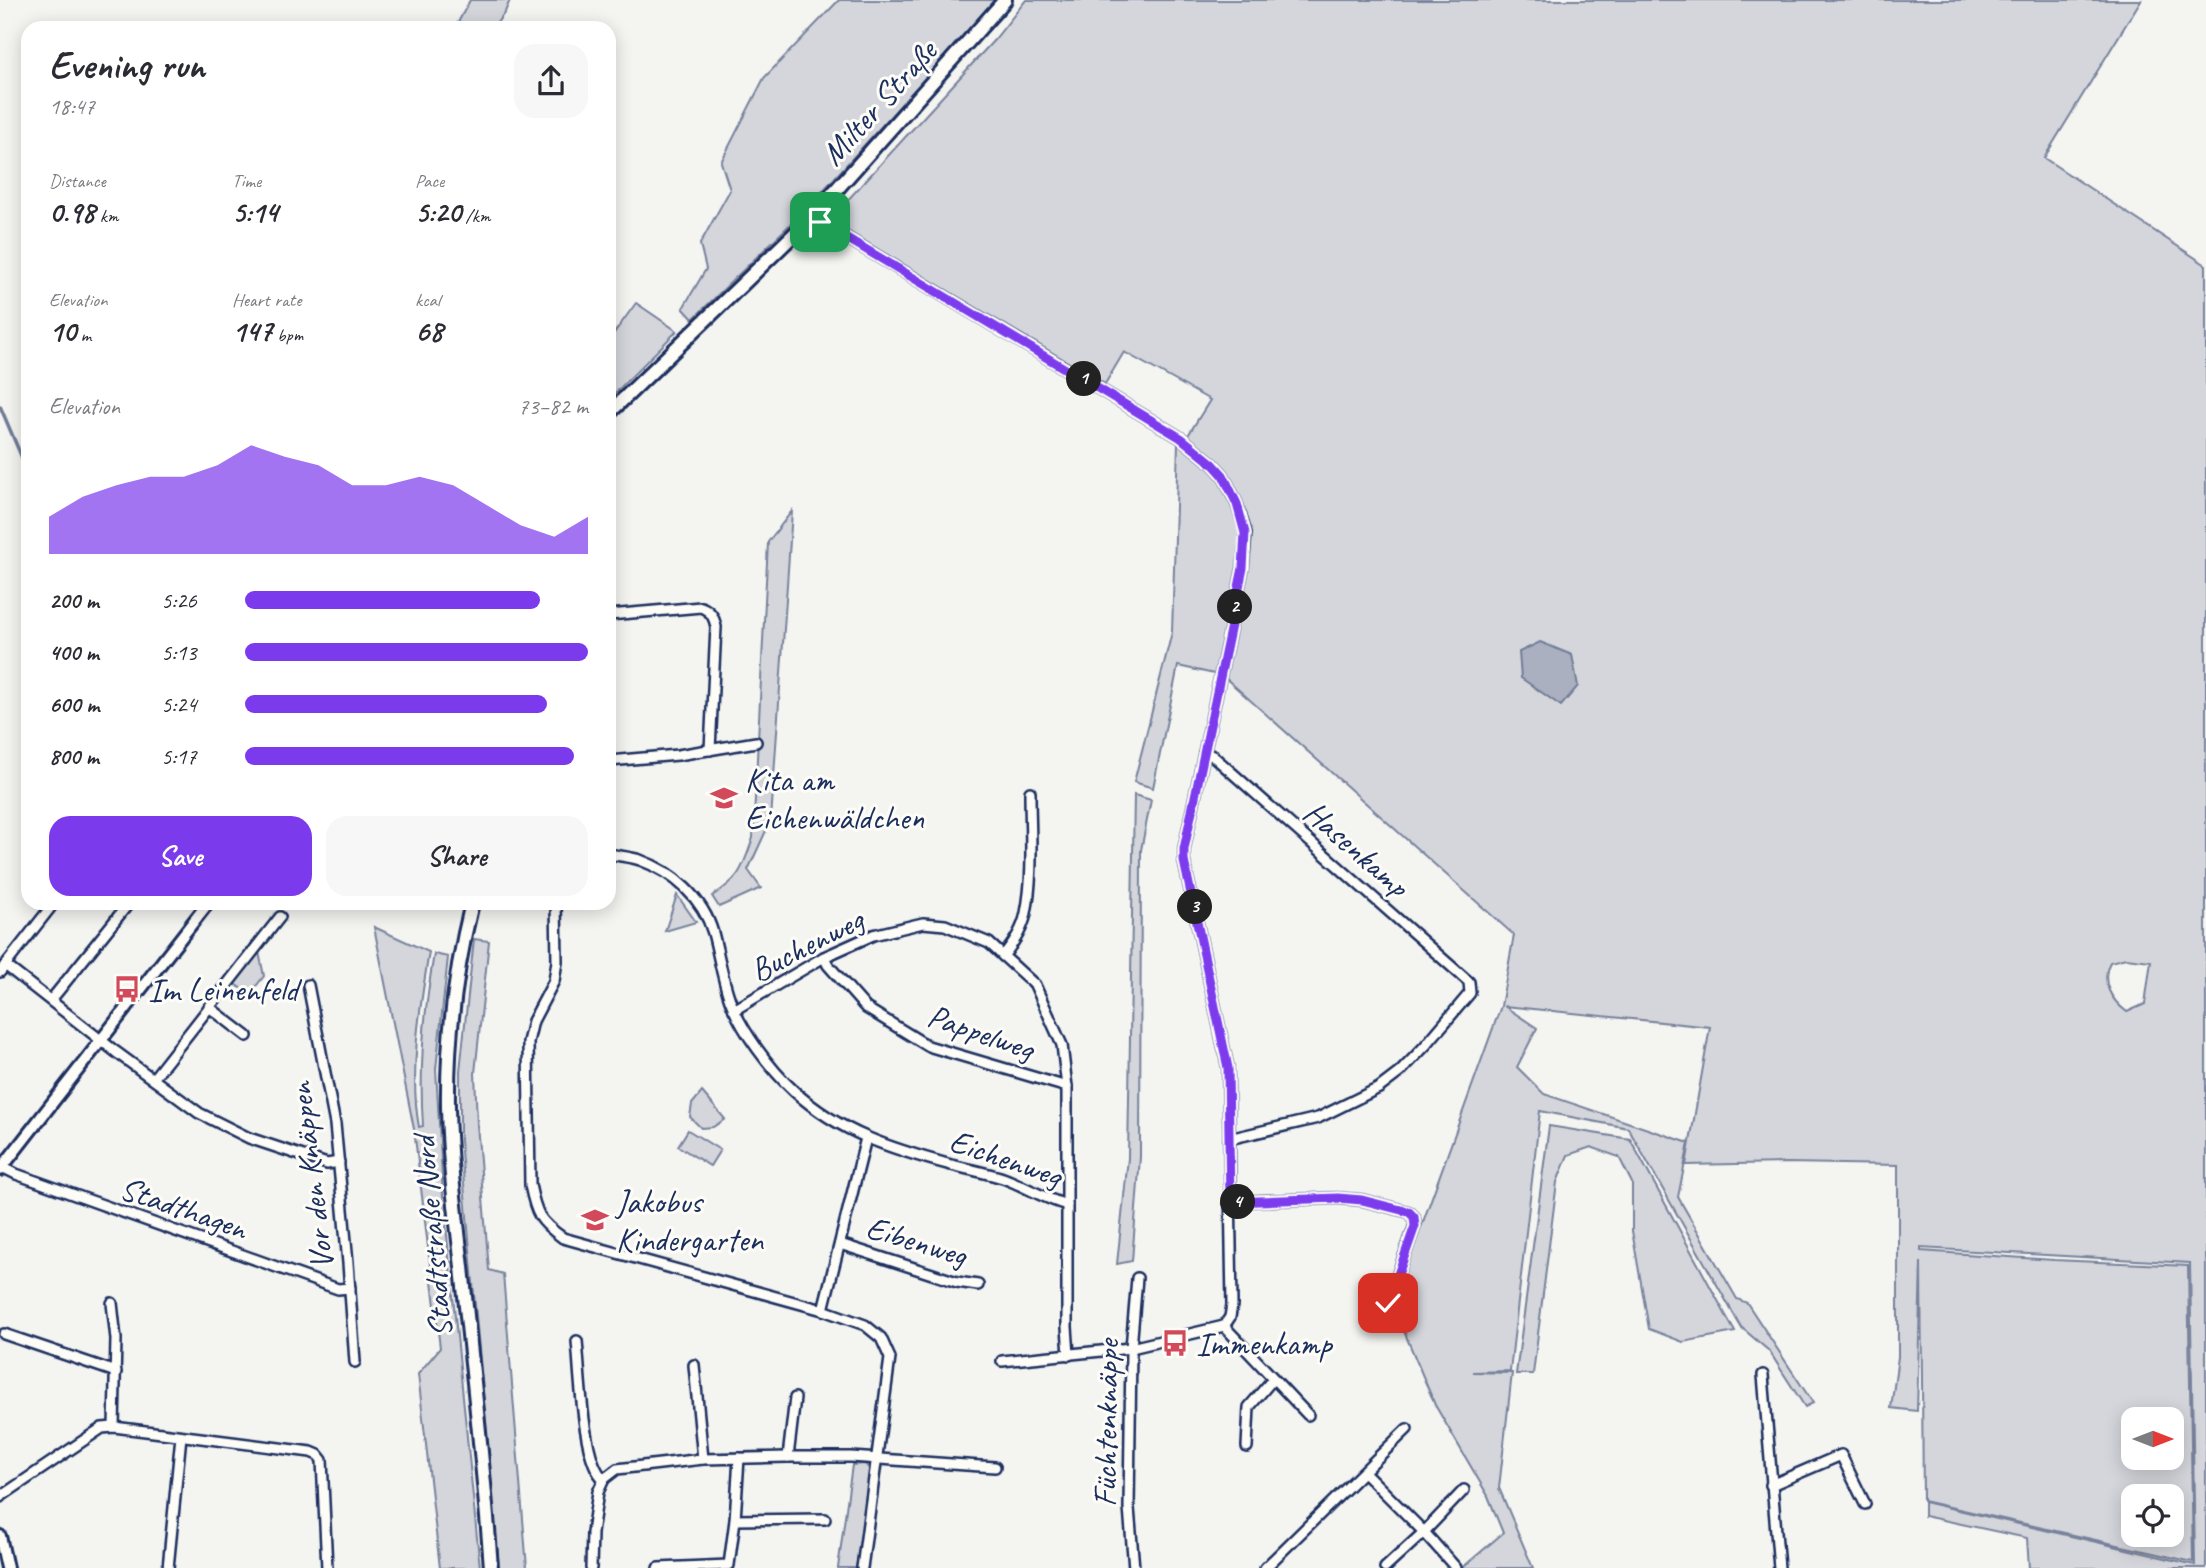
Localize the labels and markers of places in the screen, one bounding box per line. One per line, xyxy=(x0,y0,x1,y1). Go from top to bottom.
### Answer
pin xyxy=(790,192,850,252)
pin: 1 xyxy=(1066,362,1102,396)
pin: 2 xyxy=(1218,590,1252,624)
place label: Kita am Eichenwäldchen xyxy=(745,759,924,839)
school or university icon: Kita am Eichenwäldchen xyxy=(709,783,739,813)
pin: 3 xyxy=(1178,890,1212,925)
place label: Im Leinenfeld xyxy=(148,969,303,1011)
bus stop icon: Im Leinenfeld xyxy=(112,974,142,1004)
place label: Jakobus Kindergarten xyxy=(614,1181,764,1261)
pin: 4 xyxy=(1220,1184,1256,1220)
school or university icon: Jakobus Kindergarten xyxy=(580,1205,610,1235)
pin xyxy=(1358,1273,1418,1333)
place label: Immenkamp xyxy=(1196,1323,1334,1365)
bus stop icon: Immenkamp xyxy=(1160,1328,1190,1358)

